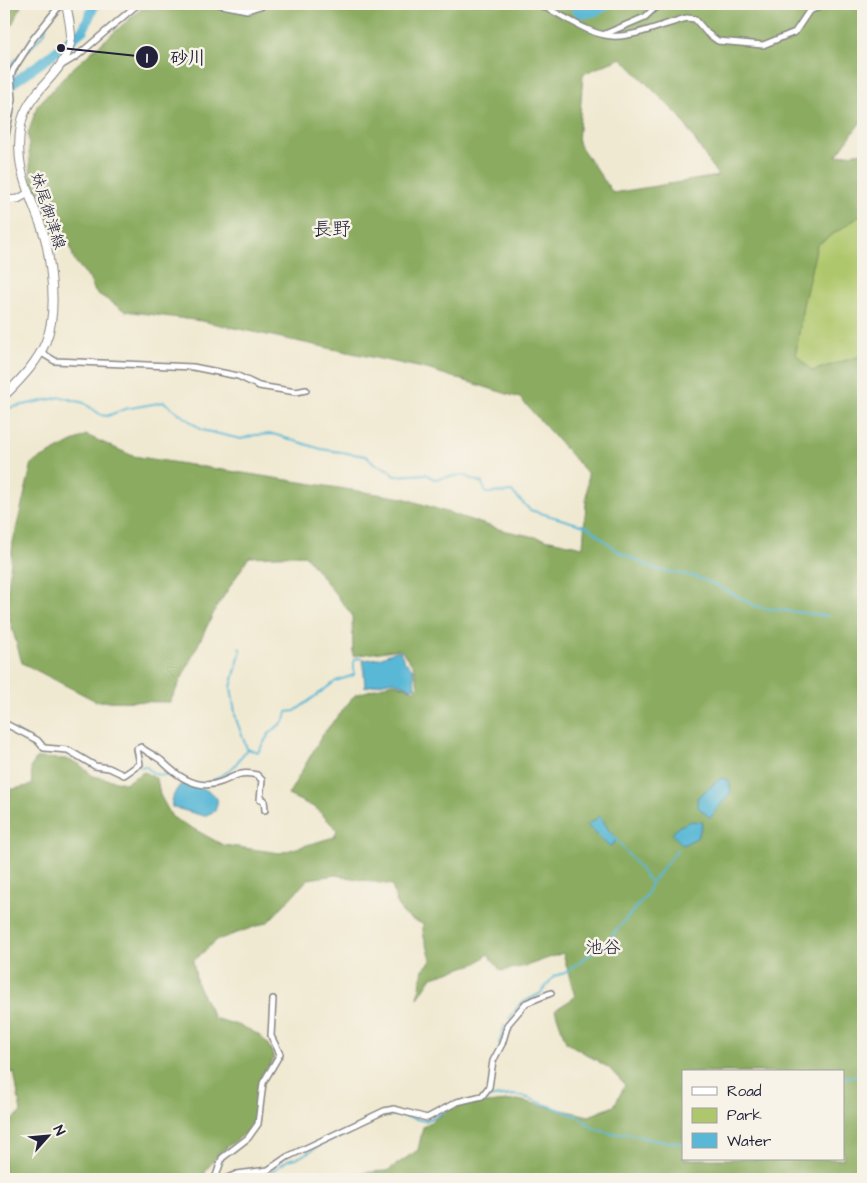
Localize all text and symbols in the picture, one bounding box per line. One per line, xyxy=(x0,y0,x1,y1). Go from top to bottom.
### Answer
callout: 砂川 xyxy=(135,41,216,74)
text: 砂川 xyxy=(170,46,206,71)
text: 1 xyxy=(146,48,148,69)
street label: 妹尾御津線 xyxy=(25,170,71,252)
district label: 長野 xyxy=(313,216,351,243)
district label: 池谷 xyxy=(585,935,621,960)
legend xyxy=(682,1070,844,1160)
text: Road xyxy=(727,1081,762,1102)
text: Park xyxy=(727,1105,762,1126)
north arrow xyxy=(22,1110,72,1160)
text: N xyxy=(48,1122,70,1139)
text: Water xyxy=(727,1131,771,1152)

